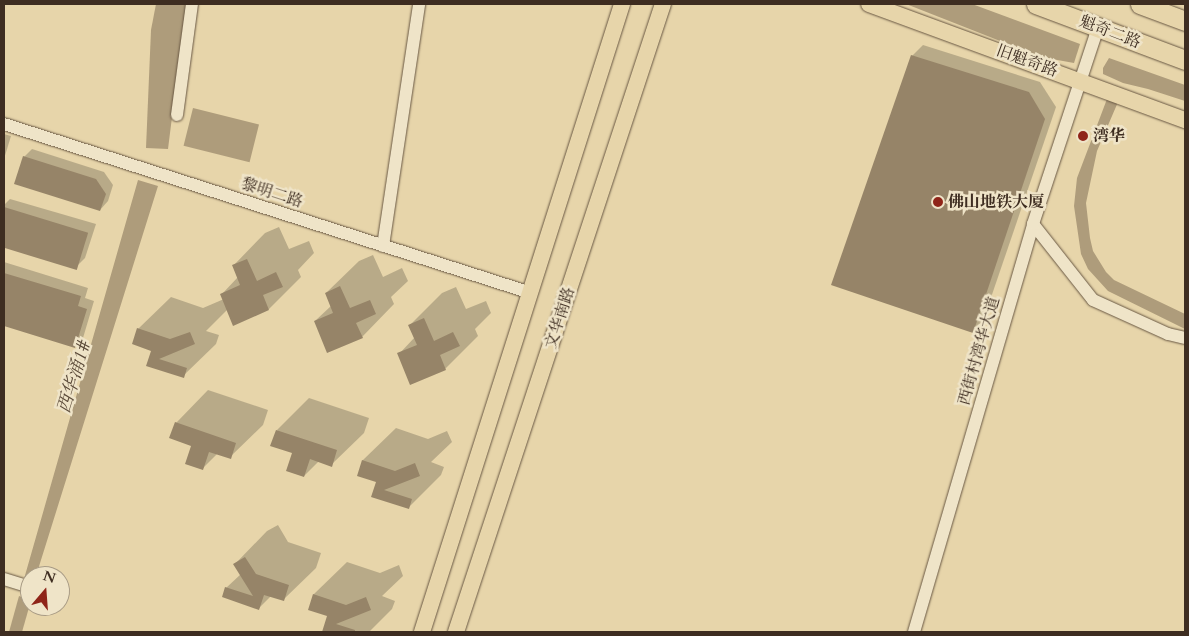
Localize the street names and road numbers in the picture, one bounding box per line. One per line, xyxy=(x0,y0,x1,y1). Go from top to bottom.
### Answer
street label: 魁奇二路 xyxy=(1077,12,1143,52)
street label: 旧魁奇路 xyxy=(994,41,1060,81)
street label: 黎明二路 xyxy=(239,174,305,212)
street label: 文华南路 xyxy=(541,285,579,351)
street label: 西街村湾华大道 xyxy=(954,295,1004,407)

